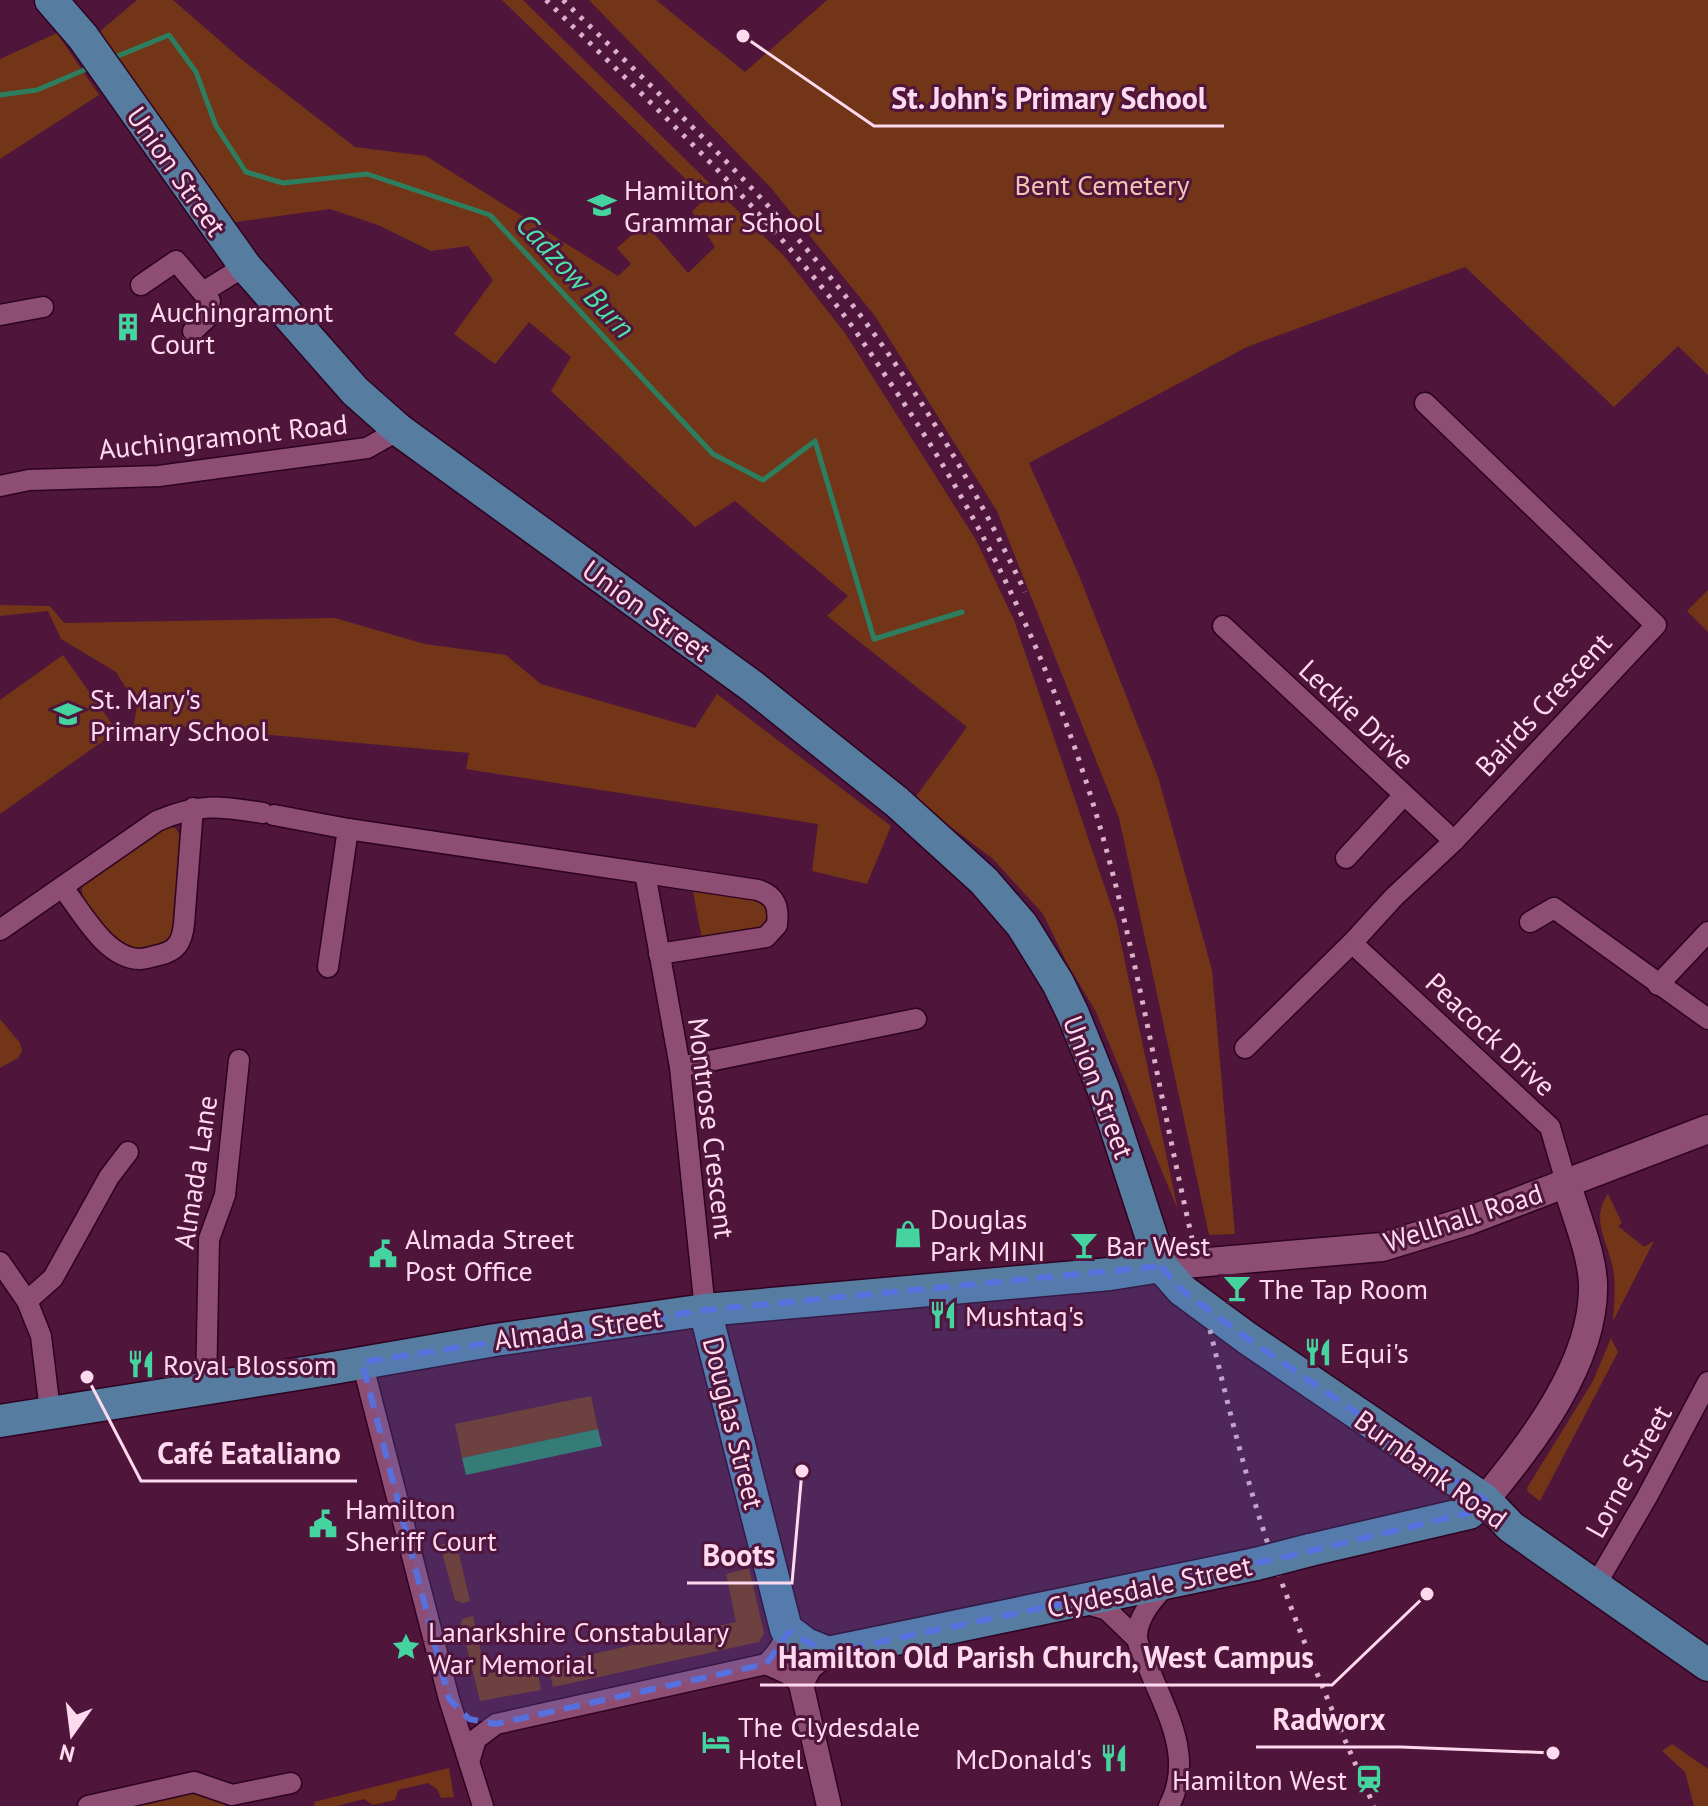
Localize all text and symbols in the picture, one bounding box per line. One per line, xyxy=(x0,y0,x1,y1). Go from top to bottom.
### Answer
callout: St. John's Primary School xyxy=(874,72,1224,126)
text: St. John's Primary School xyxy=(891,78,1207,117)
street label: Union Street xyxy=(119,99,236,244)
park label: Bent Cemetery xyxy=(1014,166,1190,203)
place label: Hamilton Grammar School xyxy=(624,171,822,240)
school or university icon: Hamilton Grammar School xyxy=(587,190,617,220)
water label: Cadzow Burn xyxy=(508,204,644,346)
place label: Auchingramont Court xyxy=(150,293,334,362)
building icon: Auchingramont Court xyxy=(113,312,143,342)
street label: Auchingramont Road xyxy=(97,405,349,467)
street label: Union Street xyxy=(575,551,719,669)
street label: Bairds Crescent xyxy=(1467,624,1620,784)
street label: Leckie Drive xyxy=(1291,651,1423,777)
place label: St. Mary's Primary School xyxy=(90,680,268,749)
school or university icon: St. Mary's Primary School xyxy=(53,699,83,729)
street label: Peacock Drive xyxy=(1418,964,1564,1104)
street label: Union Street xyxy=(1055,1010,1143,1164)
street label: Montrose Crescent xyxy=(680,1016,744,1241)
street label: Almada Lane xyxy=(165,1093,225,1251)
street label: Wellhall Road xyxy=(1379,1174,1547,1260)
place label: Douglas Park MINI xyxy=(930,1200,1045,1269)
shop icon: Douglas Park MINI xyxy=(893,1219,923,1249)
place label: Almada Street Post Office xyxy=(405,1220,575,1289)
place label: Bar West xyxy=(1106,1227,1211,1264)
bar icon: Bar West xyxy=(1069,1230,1099,1260)
public building icon: Almada Street Post Office xyxy=(368,1239,398,1269)
place label: The Tap Room xyxy=(1259,1270,1428,1307)
bar icon: The Tap Room xyxy=(1222,1273,1252,1303)
place label: Mushtaq's xyxy=(965,1297,1084,1334)
street label: Almada Street xyxy=(492,1298,665,1358)
restaurant icon: Mushtaq's xyxy=(928,1300,958,1330)
street label: Douglas Street xyxy=(695,1333,773,1513)
place label: Equi's xyxy=(1340,1334,1409,1371)
restaurant icon: Equi's xyxy=(1303,1337,1333,1367)
place label: Royal Blossom xyxy=(163,1346,336,1383)
restaurant icon: Royal Blossom xyxy=(126,1349,156,1379)
street label: Lorne Street xyxy=(1576,1398,1680,1544)
street label: Burnbank Road xyxy=(1347,1401,1515,1537)
callout: Café Eataliano xyxy=(141,1427,357,1481)
text: Café Eataliano xyxy=(157,1433,341,1472)
place label: Hamilton Sheriff Court xyxy=(345,1490,497,1559)
public building icon: Hamilton Sheriff Court xyxy=(308,1509,338,1539)
callout: Boots xyxy=(687,1529,792,1583)
text: Boots xyxy=(702,1535,776,1574)
street label: Clydesdale Street xyxy=(1043,1546,1255,1626)
place label: Lanarkshire Constabulary War Memorial xyxy=(428,1613,729,1682)
callout: Hamilton Old Parish Church, West Campus xyxy=(760,1631,1332,1685)
place icon: Lanarkshire Constabulary War Memorial xyxy=(391,1632,421,1662)
text: Hamilton Old Parish Church, West Campus xyxy=(778,1637,1314,1676)
callout: Radworx xyxy=(1256,1693,1401,1747)
north arrow xyxy=(32,1694,112,1774)
text: Radworx xyxy=(1273,1699,1386,1738)
place label: The Clydesdale Hotel xyxy=(738,1708,920,1777)
hotel icon: The Clydesdale Hotel xyxy=(701,1727,731,1757)
text: N xyxy=(57,1738,78,1769)
place label: McDonald's xyxy=(955,1740,1092,1777)
restaurant icon: McDonald's xyxy=(1099,1743,1129,1773)
place label: Hamilton West xyxy=(1172,1761,1347,1798)
station icon: Hamilton West xyxy=(1354,1764,1384,1794)

